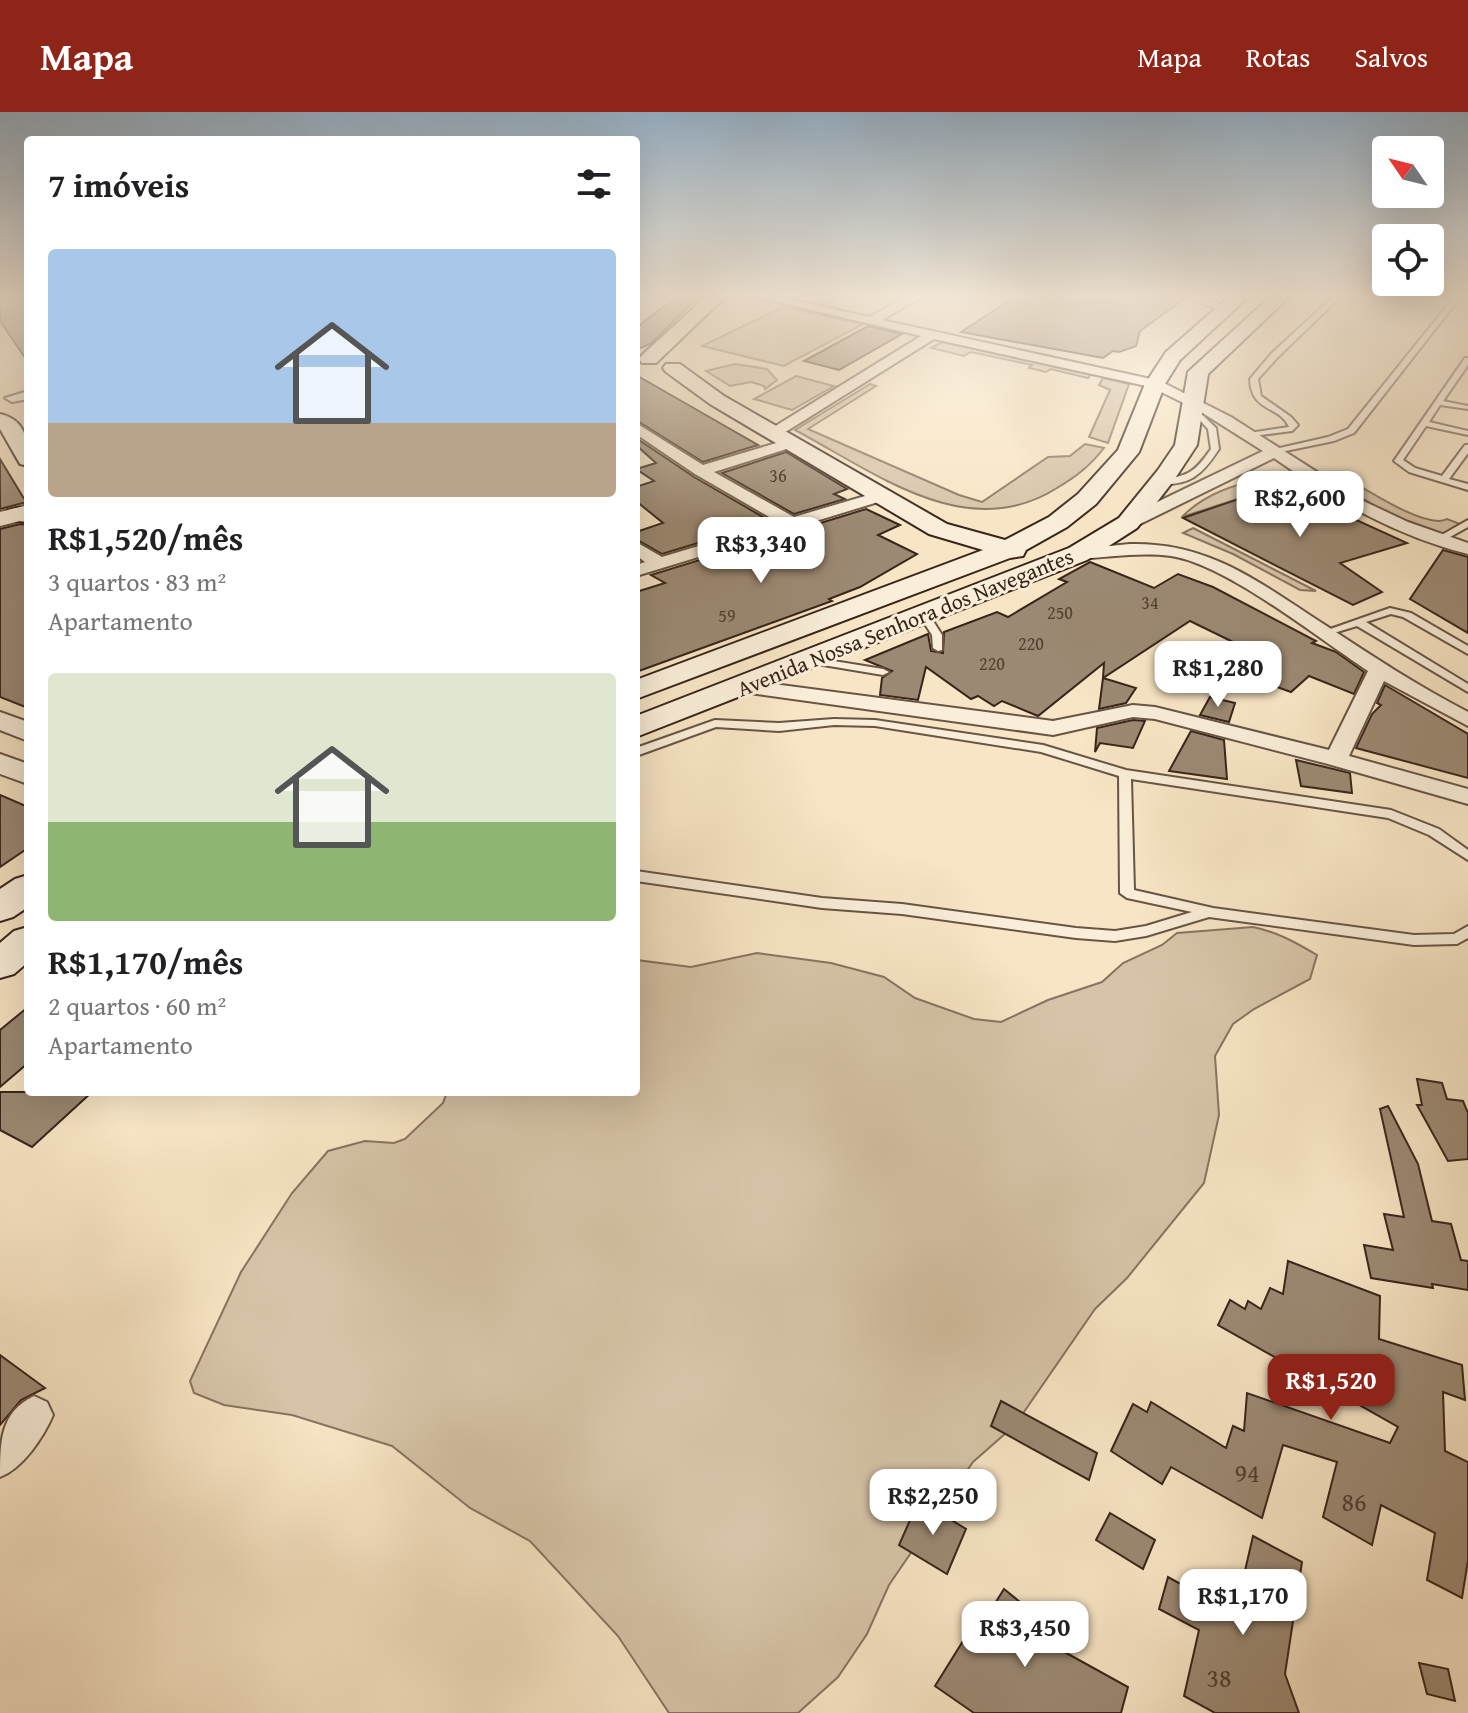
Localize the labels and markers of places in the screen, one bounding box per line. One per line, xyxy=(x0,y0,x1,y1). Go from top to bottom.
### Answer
pin: R$2,600 xyxy=(1226,471,1374,539)
pin: R$3,340 xyxy=(687,517,835,585)
pin: R$1,280 xyxy=(1144,641,1292,709)
pin: R$1,520 xyxy=(1257,1354,1405,1422)
pin: R$2,250 xyxy=(859,1469,1007,1537)
pin: R$1,170 xyxy=(1169,1569,1317,1637)
pin: R$3,450 xyxy=(951,1601,1099,1669)

